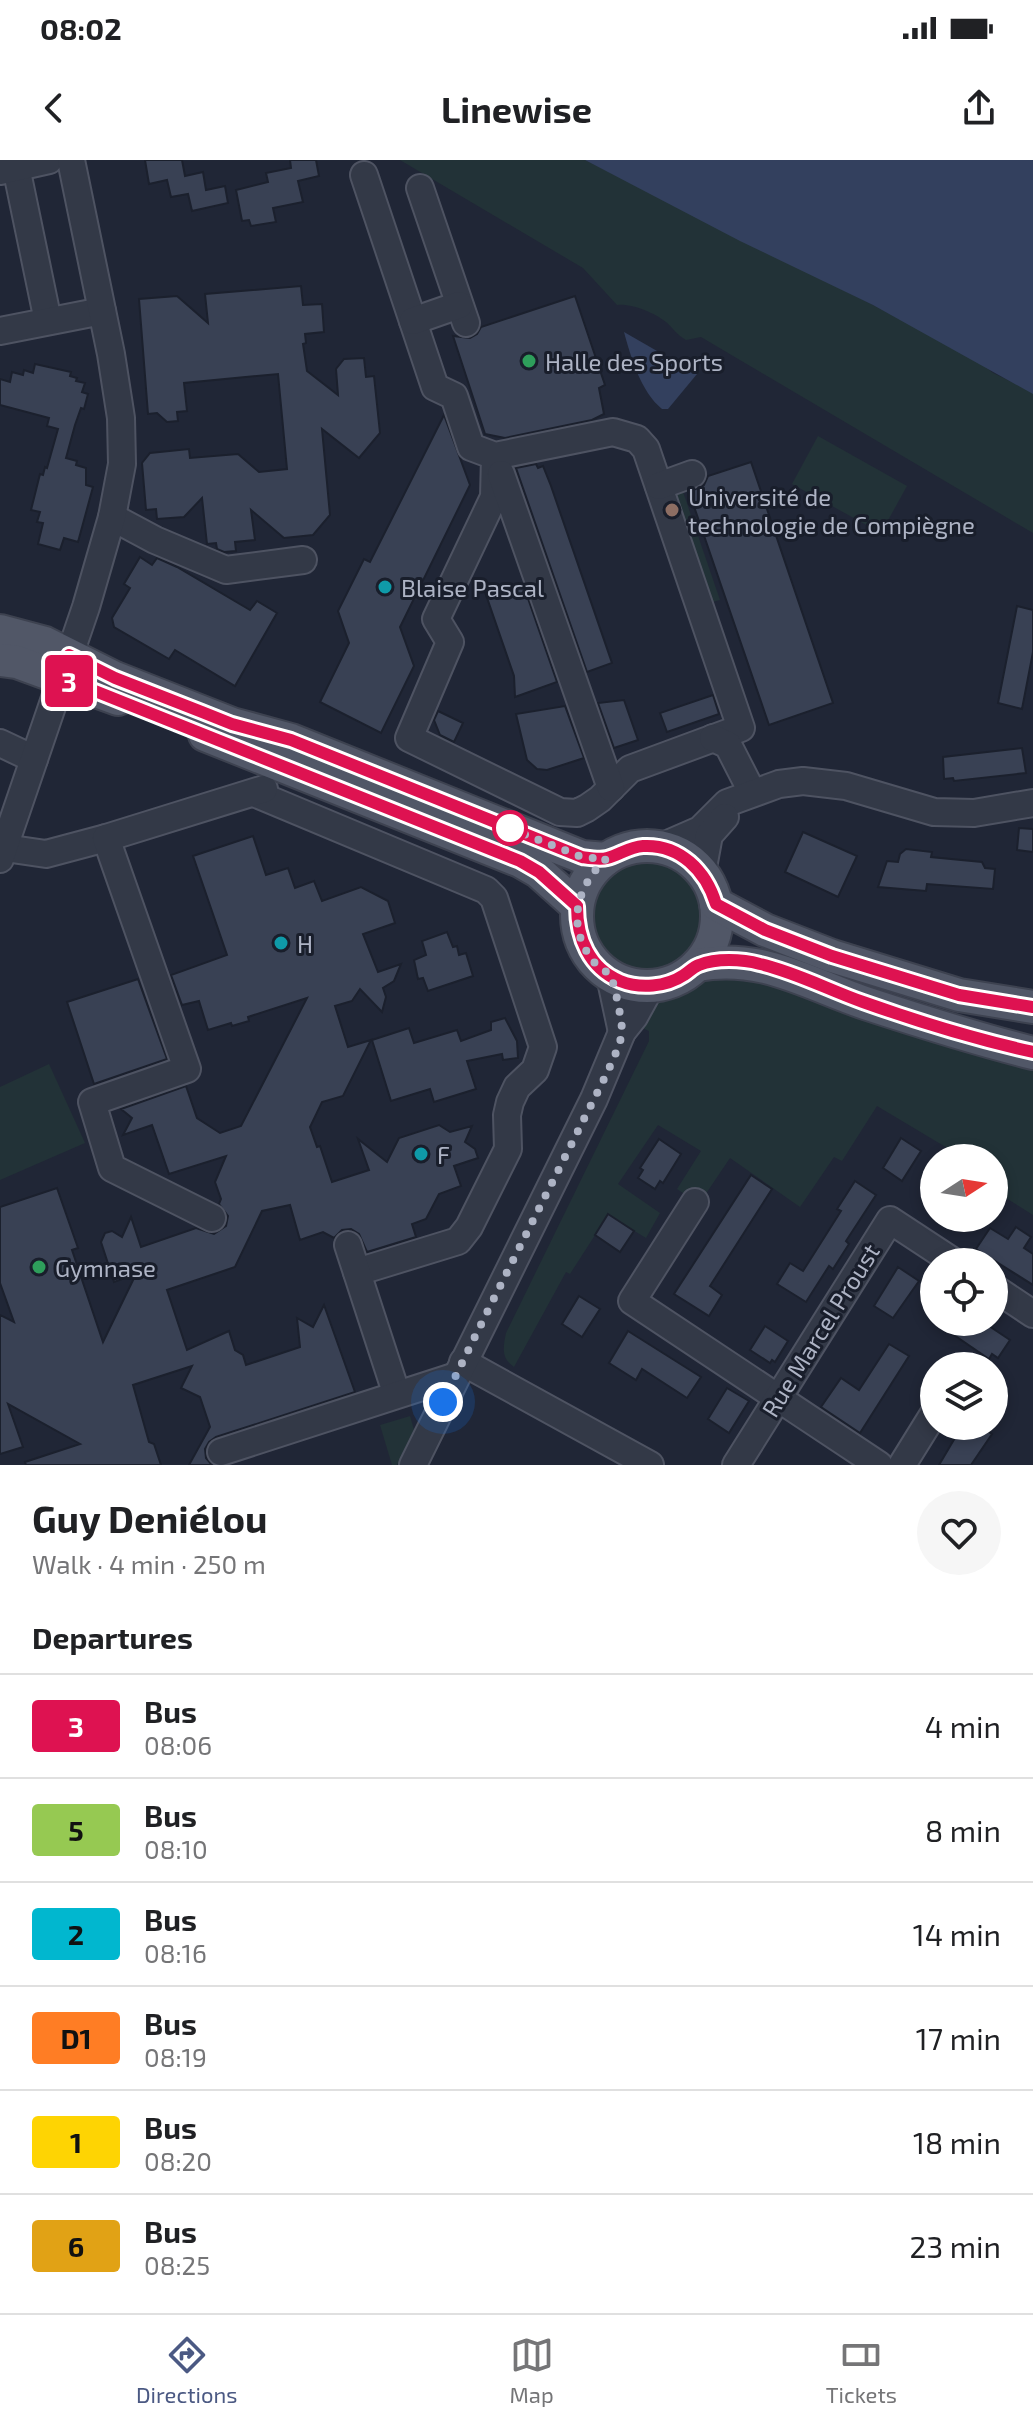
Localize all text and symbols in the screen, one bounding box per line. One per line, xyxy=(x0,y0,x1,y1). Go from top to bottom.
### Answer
text: 08:02 xyxy=(40,10,122,46)
icon: back xyxy=(32,86,76,130)
icon: share xyxy=(957,86,1001,130)
text: Linewise xyxy=(441,87,592,130)
place label: Halle des Sports xyxy=(545,347,723,376)
marker: Halle des Sports xyxy=(520,352,538,370)
place label: Université de technologie de Compiègne xyxy=(688,482,975,539)
marker: Université de technologie de Compiègne xyxy=(663,501,681,519)
place label: Blaise Pascal xyxy=(401,573,544,602)
marker: Blaise Pascal xyxy=(376,578,394,596)
line badge: 3 xyxy=(43,655,95,707)
text: 3 xyxy=(61,664,77,698)
unlabelled marker xyxy=(493,811,527,845)
place label: H xyxy=(297,929,313,958)
marker: H xyxy=(272,934,290,952)
place label: F xyxy=(437,1140,450,1169)
north arrow xyxy=(920,1144,1008,1232)
map controls xyxy=(920,1144,1008,1440)
marker: F xyxy=(412,1145,430,1163)
street label: Rue Marcel Proust xyxy=(755,1238,885,1422)
button: locate xyxy=(920,1248,1008,1336)
place label: Gymnase xyxy=(55,1253,156,1282)
marker: Gymnase xyxy=(30,1258,48,1276)
button: layers xyxy=(920,1352,1008,1440)
your location xyxy=(423,1382,463,1422)
button: heart xyxy=(917,1491,1001,1575)
text: Guy Deniélou xyxy=(32,1495,268,1541)
text: Walk · 4 min · 250 m xyxy=(32,1548,266,1579)
text: Departures xyxy=(32,1619,193,1655)
text: Bus xyxy=(144,1693,197,1729)
text: 4 min xyxy=(925,1708,1001,1744)
text: 3 xyxy=(68,1709,84,1743)
text: 08:06 xyxy=(144,1729,212,1760)
text: Bus xyxy=(144,1797,197,1833)
text: 8 min xyxy=(925,1812,1001,1848)
text: 5 xyxy=(68,1813,84,1847)
text: 08:10 xyxy=(144,1833,208,1864)
text: Bus xyxy=(144,1901,197,1937)
text: 14 min xyxy=(913,1916,1001,1952)
text: 2 xyxy=(68,1917,84,1951)
text: 08:16 xyxy=(144,1937,207,1968)
text: Bus xyxy=(144,2005,197,2041)
text: 17 min xyxy=(916,2020,1001,2056)
text: D1 xyxy=(60,2021,92,2055)
text: 08:19 xyxy=(144,2041,207,2072)
text: Bus xyxy=(144,2109,197,2145)
text: 18 min xyxy=(913,2124,1001,2160)
text: 1 xyxy=(70,2125,82,2159)
text: 08:20 xyxy=(144,2145,212,2176)
text: Bus xyxy=(144,2213,197,2249)
text: 23 min xyxy=(910,2228,1001,2264)
text: 6 xyxy=(68,2229,84,2263)
text: 08:25 xyxy=(144,2249,210,2280)
tab: Directions xyxy=(136,2333,237,2407)
tab: Map xyxy=(510,2333,554,2407)
tab: Tickets xyxy=(826,2333,897,2407)

